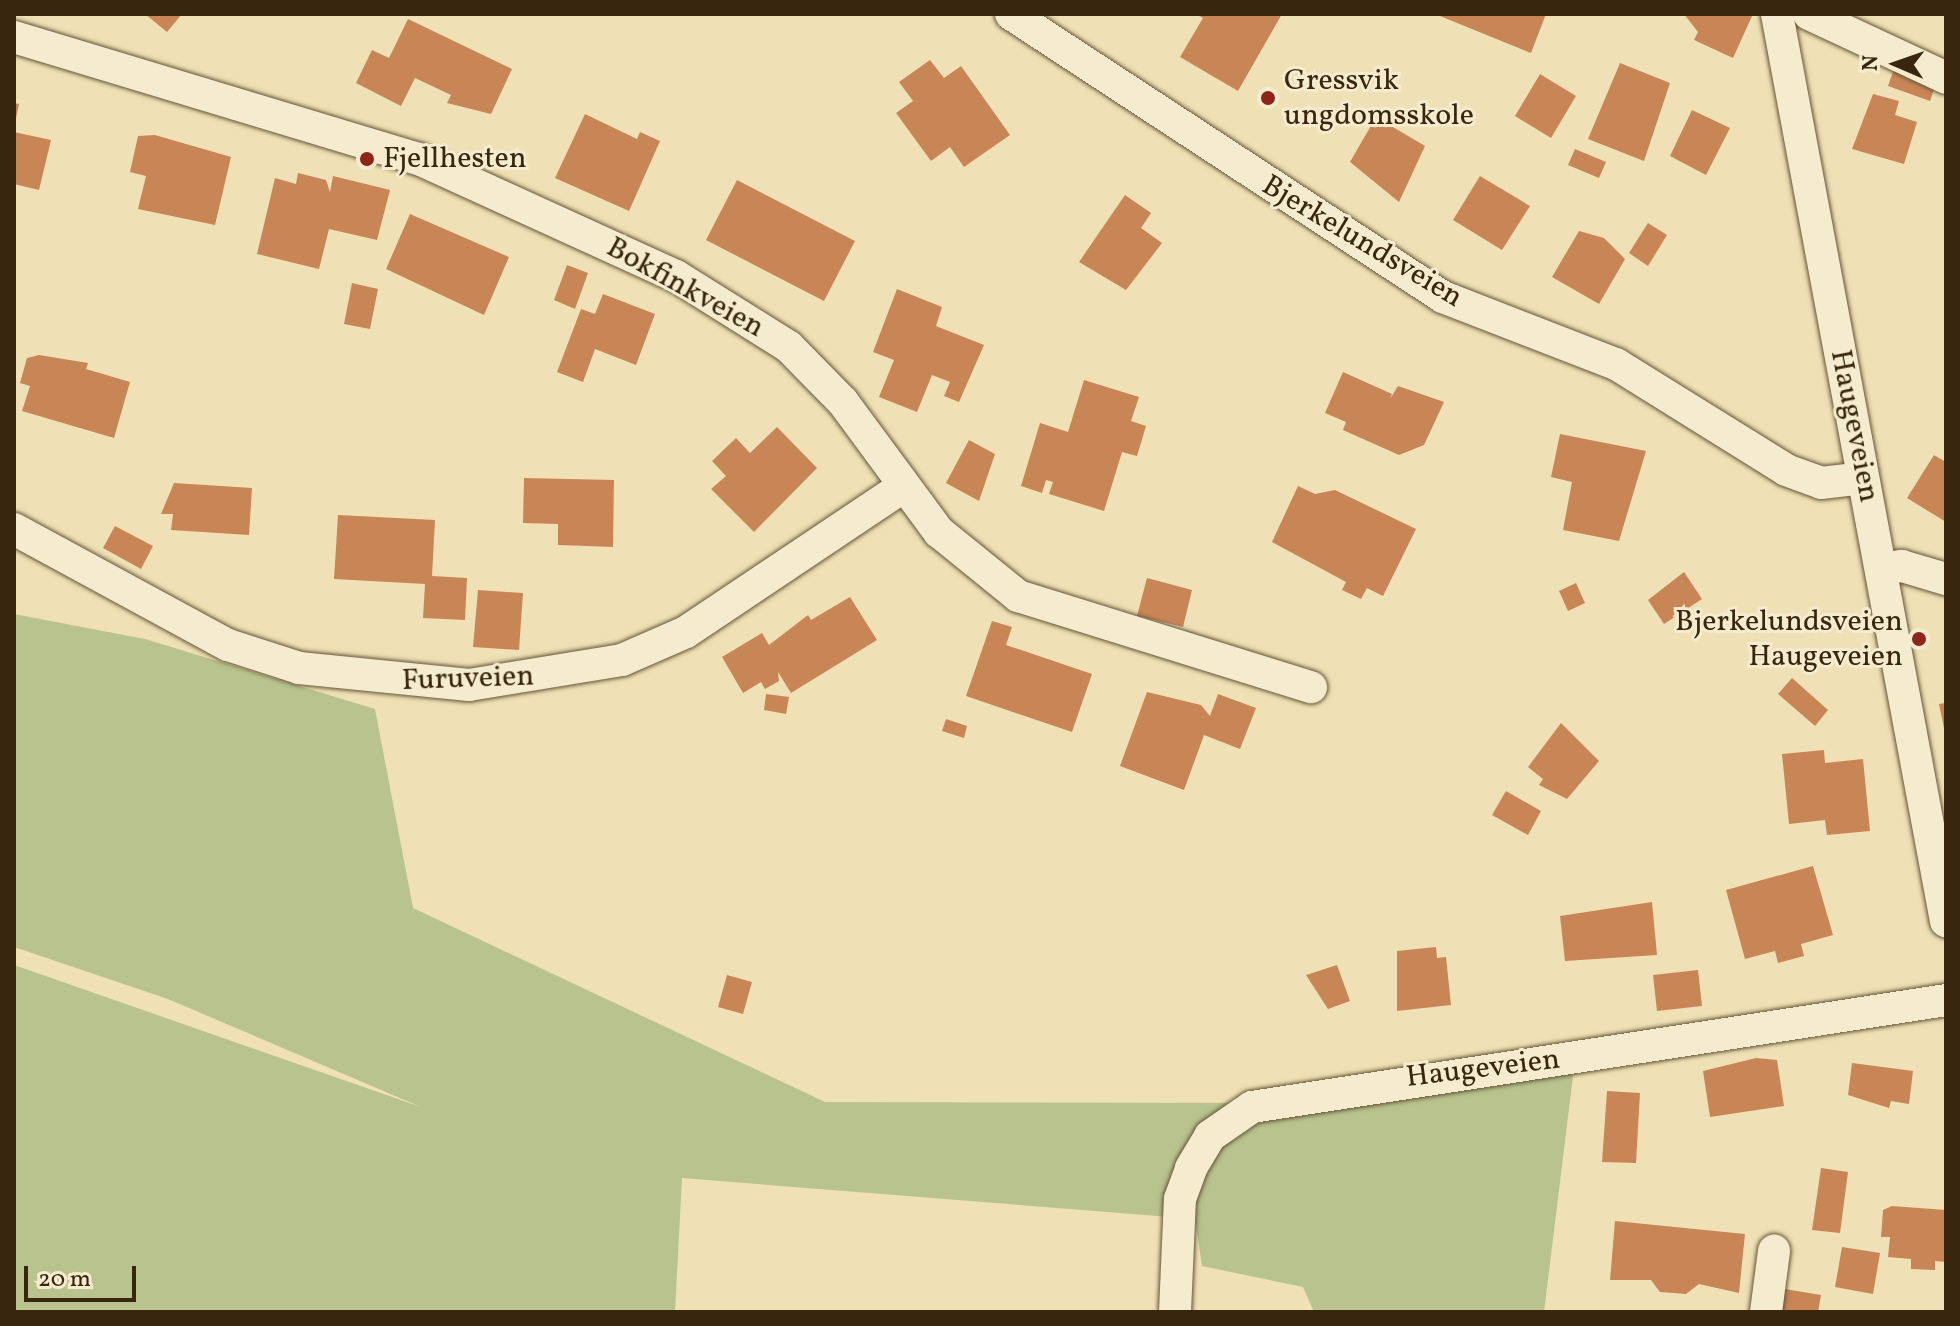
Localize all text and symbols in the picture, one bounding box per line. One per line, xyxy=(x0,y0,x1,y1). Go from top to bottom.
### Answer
north arrow xyxy=(1856,24,1936,104)
text: N xyxy=(1856,55,1887,72)
place label: Gressvik ungdomsskole xyxy=(1284,63,1474,134)
marker: Gressvik ungdomsskole xyxy=(1259,89,1277,107)
place label: Fjellhesten xyxy=(383,141,527,177)
marker: Fjellhesten xyxy=(358,150,376,168)
street label: Bjerkelundsveien xyxy=(1255,168,1469,316)
street label: Bokfinkveien xyxy=(600,230,770,346)
street label: Haugeveien xyxy=(1822,347,1886,505)
place label: Bjerkelundsveien Haugeveien xyxy=(1675,604,1903,674)
marker: Bjerkelundsveien Haugeveien xyxy=(1910,630,1928,648)
street label: Furuveien xyxy=(401,659,535,699)
street label: Haugeveien xyxy=(1404,1042,1562,1096)
scale bar xyxy=(28,1250,140,1300)
text: 20 m xyxy=(38,1263,91,1297)

